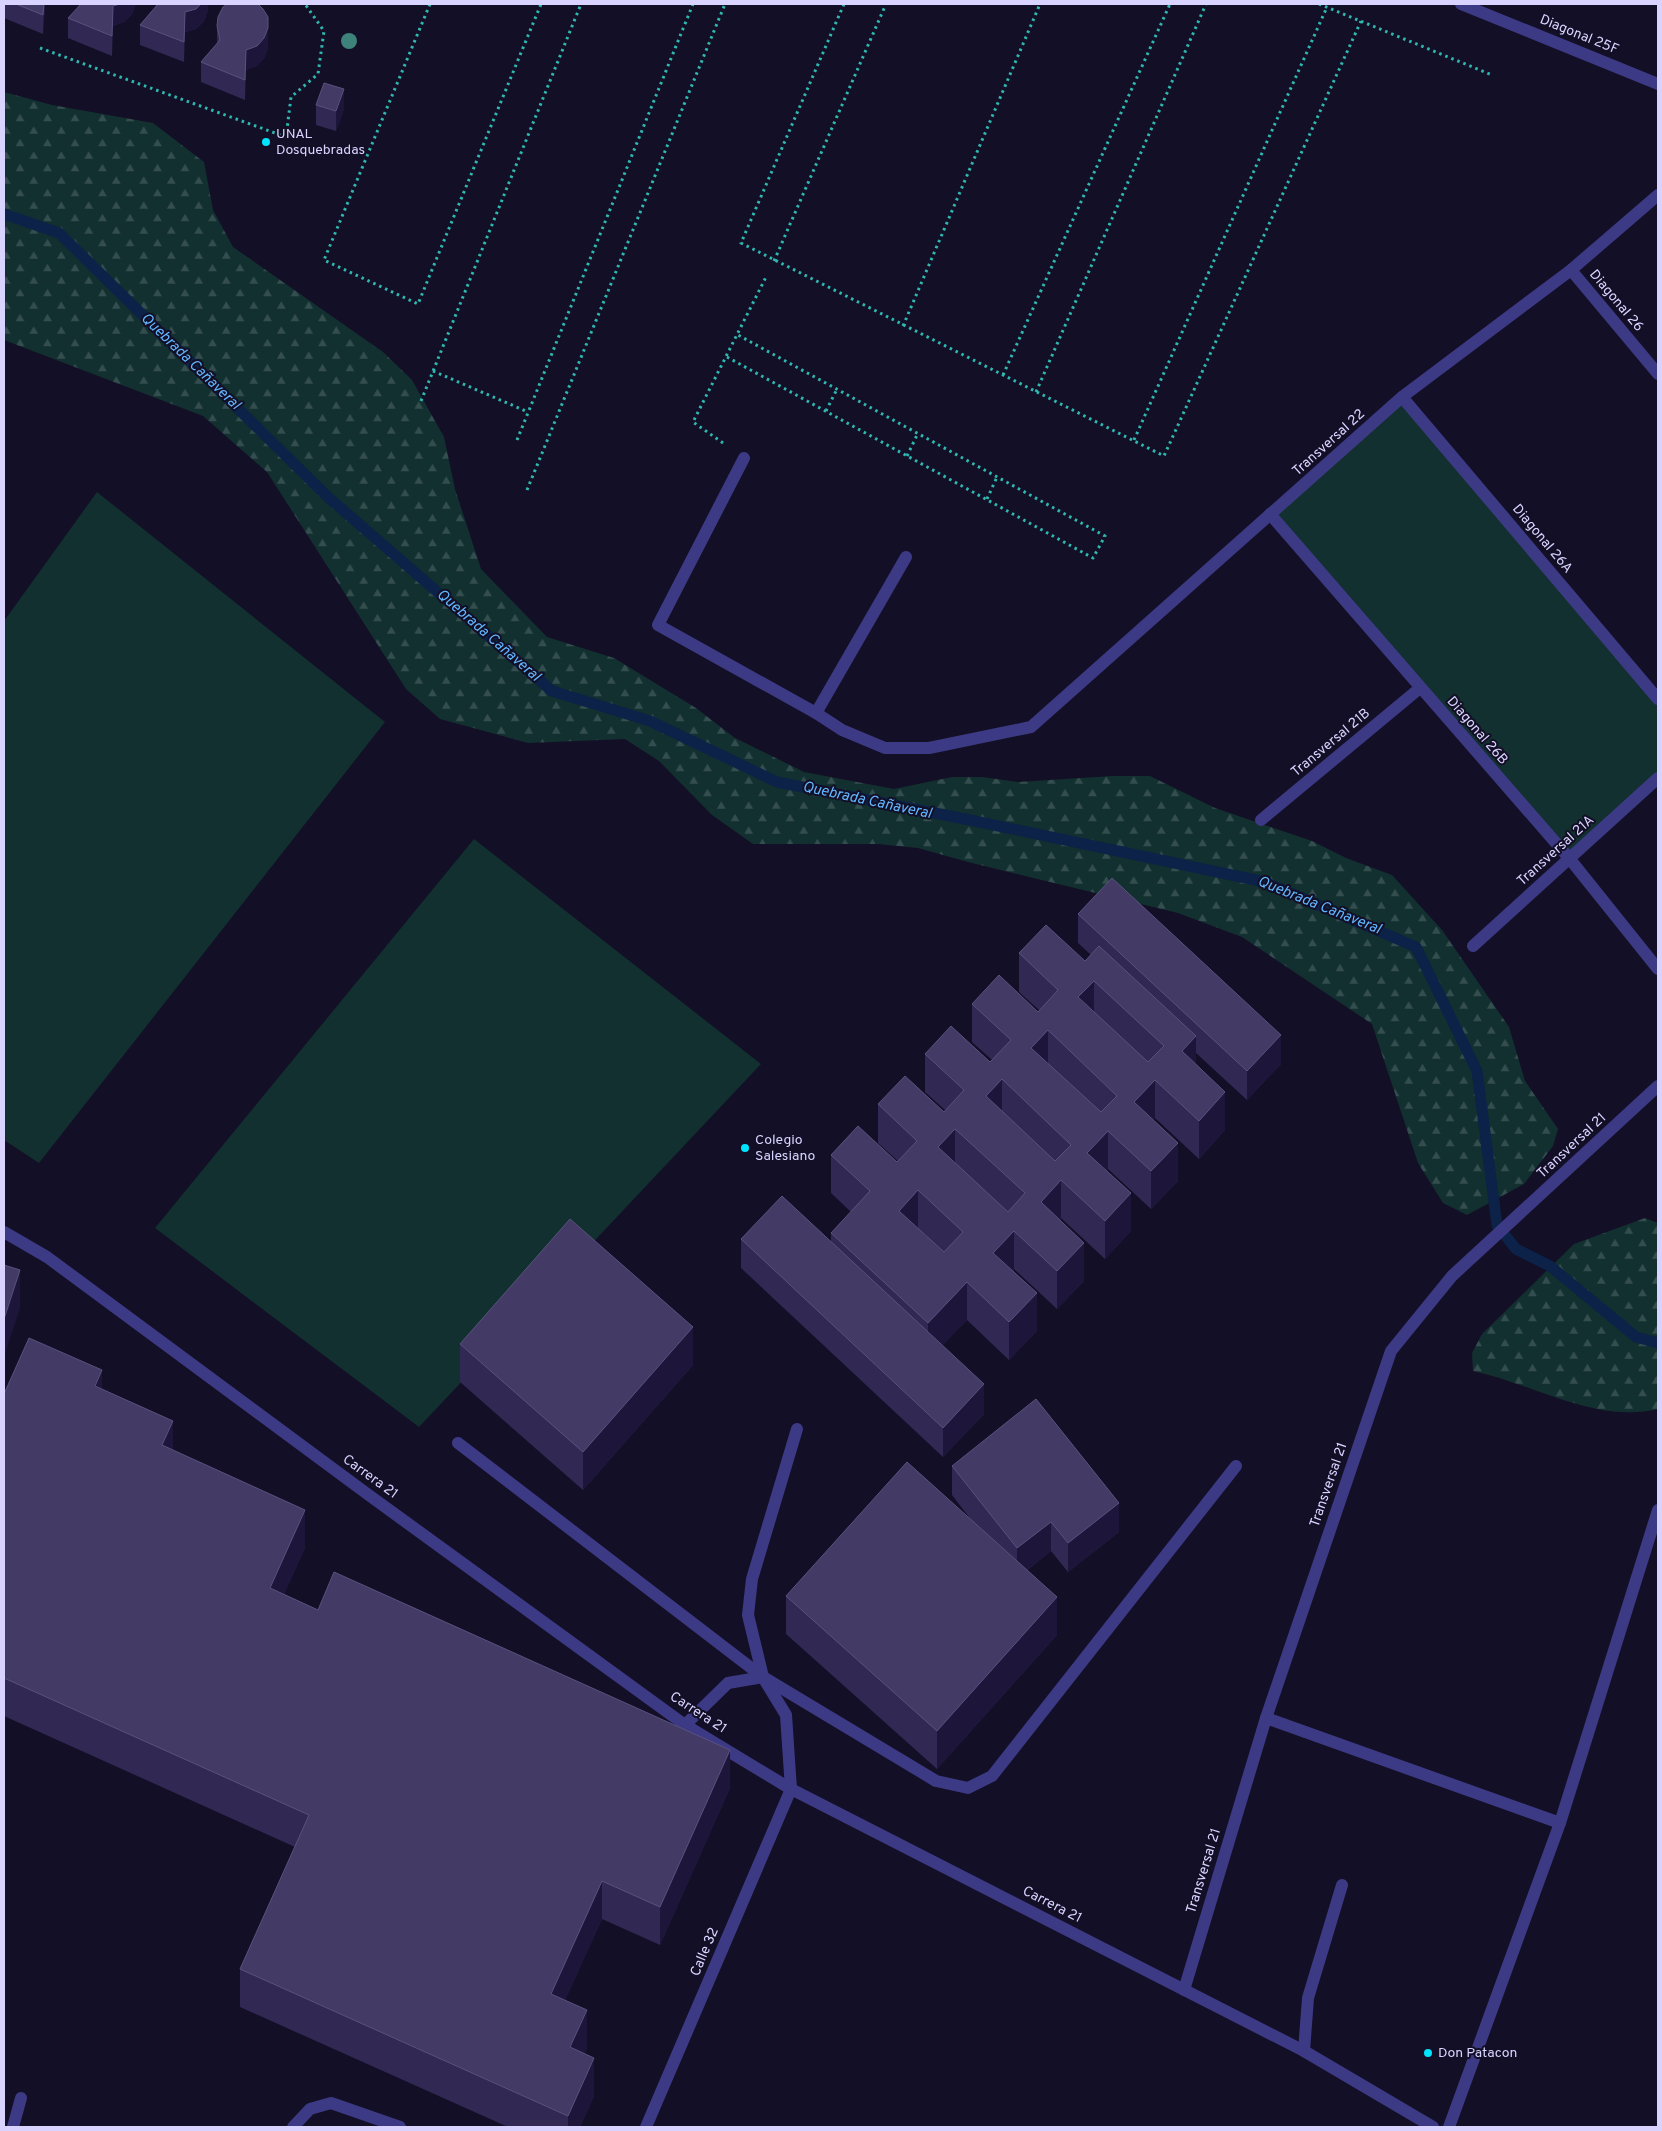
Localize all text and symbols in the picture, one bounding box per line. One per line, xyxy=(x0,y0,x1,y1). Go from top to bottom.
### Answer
street label: Diagonal 25F xyxy=(1537,11,1621,59)
place label: UNAL Dosquebradas xyxy=(276,126,365,159)
marker: UNAL Dosquebradas xyxy=(260,136,272,148)
street label: Diagonal 26 xyxy=(1585,267,1647,335)
water label: Quebrada Cañaveral xyxy=(136,309,245,415)
street label: Transversal 22 xyxy=(1289,406,1369,480)
street label: Diagonal 26A xyxy=(1508,501,1576,577)
water label: Quebrada Cañaveral xyxy=(432,586,545,687)
street label: Diagonal 26B xyxy=(1443,693,1511,769)
street label: Transversal 21B xyxy=(1288,705,1374,781)
water label: Quebrada Cañaveral xyxy=(801,778,934,824)
street label: Transversal 21A xyxy=(1514,812,1598,890)
water label: Quebrada Cañaveral xyxy=(1254,873,1385,940)
street label: Transversal 21 xyxy=(1534,1110,1610,1182)
place label: Colegio Salesiano xyxy=(755,1132,816,1165)
marker: Colegio Salesiano xyxy=(739,1142,751,1154)
street label: Transversal 21 xyxy=(1307,1440,1351,1530)
street label: Carrera 21 xyxy=(339,1451,401,1503)
street label: Carrera 21 xyxy=(666,1688,730,1738)
street label: Transversal 21 xyxy=(1183,1826,1225,1916)
street label: Carrera 21 xyxy=(1019,1883,1085,1927)
street label: Calle 32 xyxy=(687,1925,723,1979)
place label: Don Patacon xyxy=(1438,2045,1517,2062)
marker: Don Patacon xyxy=(1422,2047,1434,2059)

